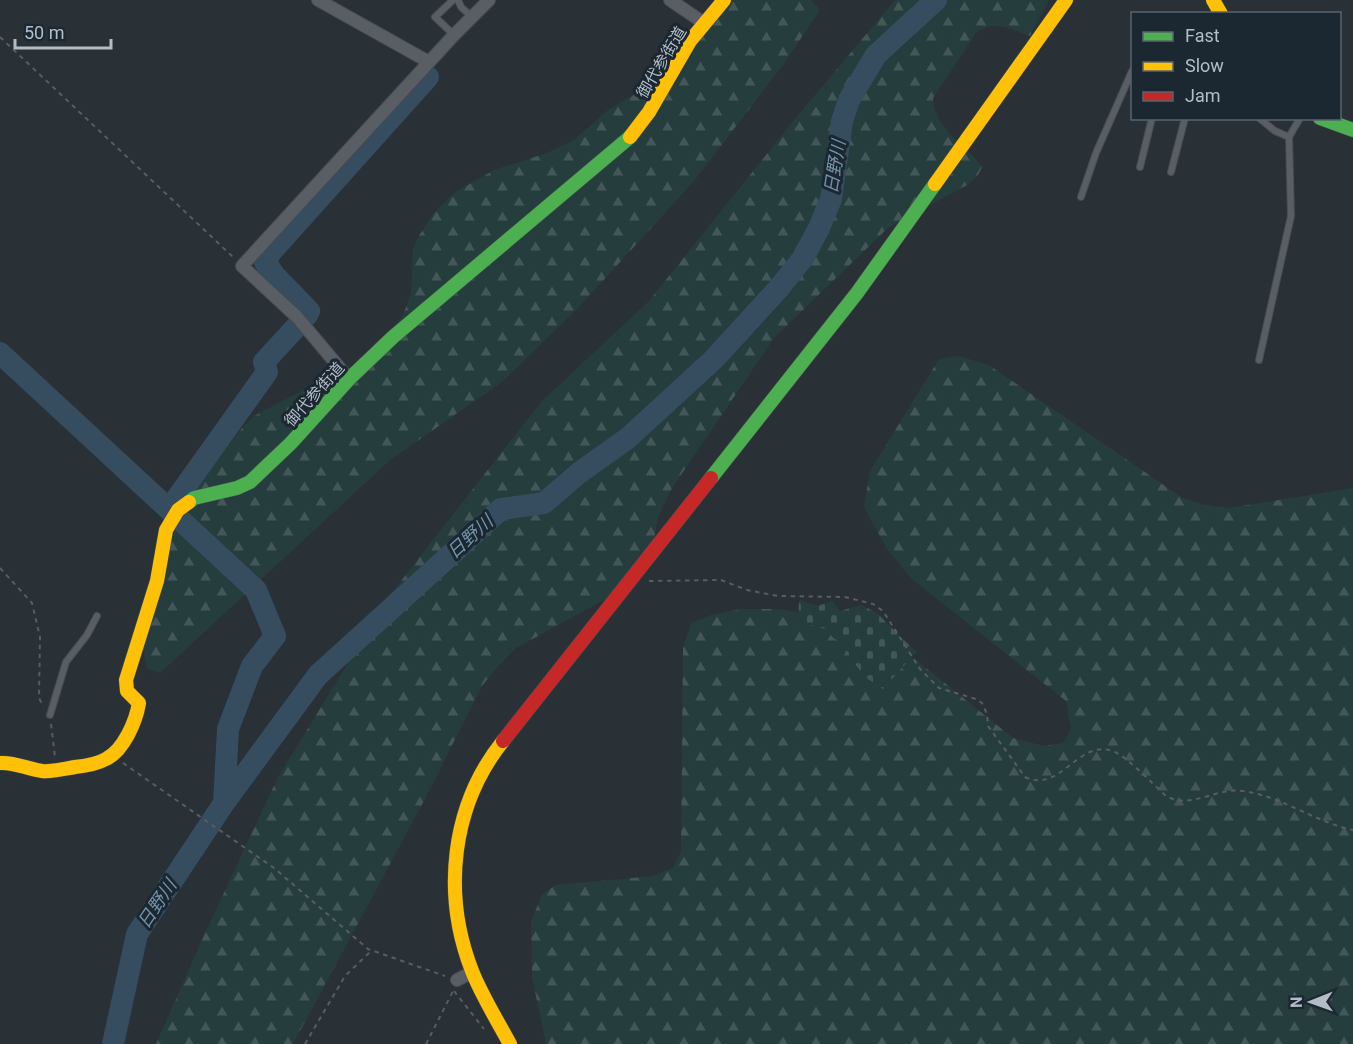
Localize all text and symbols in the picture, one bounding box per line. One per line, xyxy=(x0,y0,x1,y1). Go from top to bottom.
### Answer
scale bar xyxy=(15,12,111,50)
legend xyxy=(1131,12,1341,120)
text: 50 m xyxy=(24,22,64,43)
street label: 御代参街道 xyxy=(633,23,690,101)
text: Fast xyxy=(1185,25,1220,46)
text: Slow xyxy=(1185,55,1224,76)
text: Jam xyxy=(1185,85,1221,106)
water label: 日野川 xyxy=(820,137,849,195)
street label: 御代参街道 xyxy=(281,358,348,430)
water label: 日野川 xyxy=(443,509,498,562)
water label: 日野川 xyxy=(133,874,182,932)
north arrow xyxy=(1281,972,1341,1032)
text: N xyxy=(1287,996,1306,1008)

